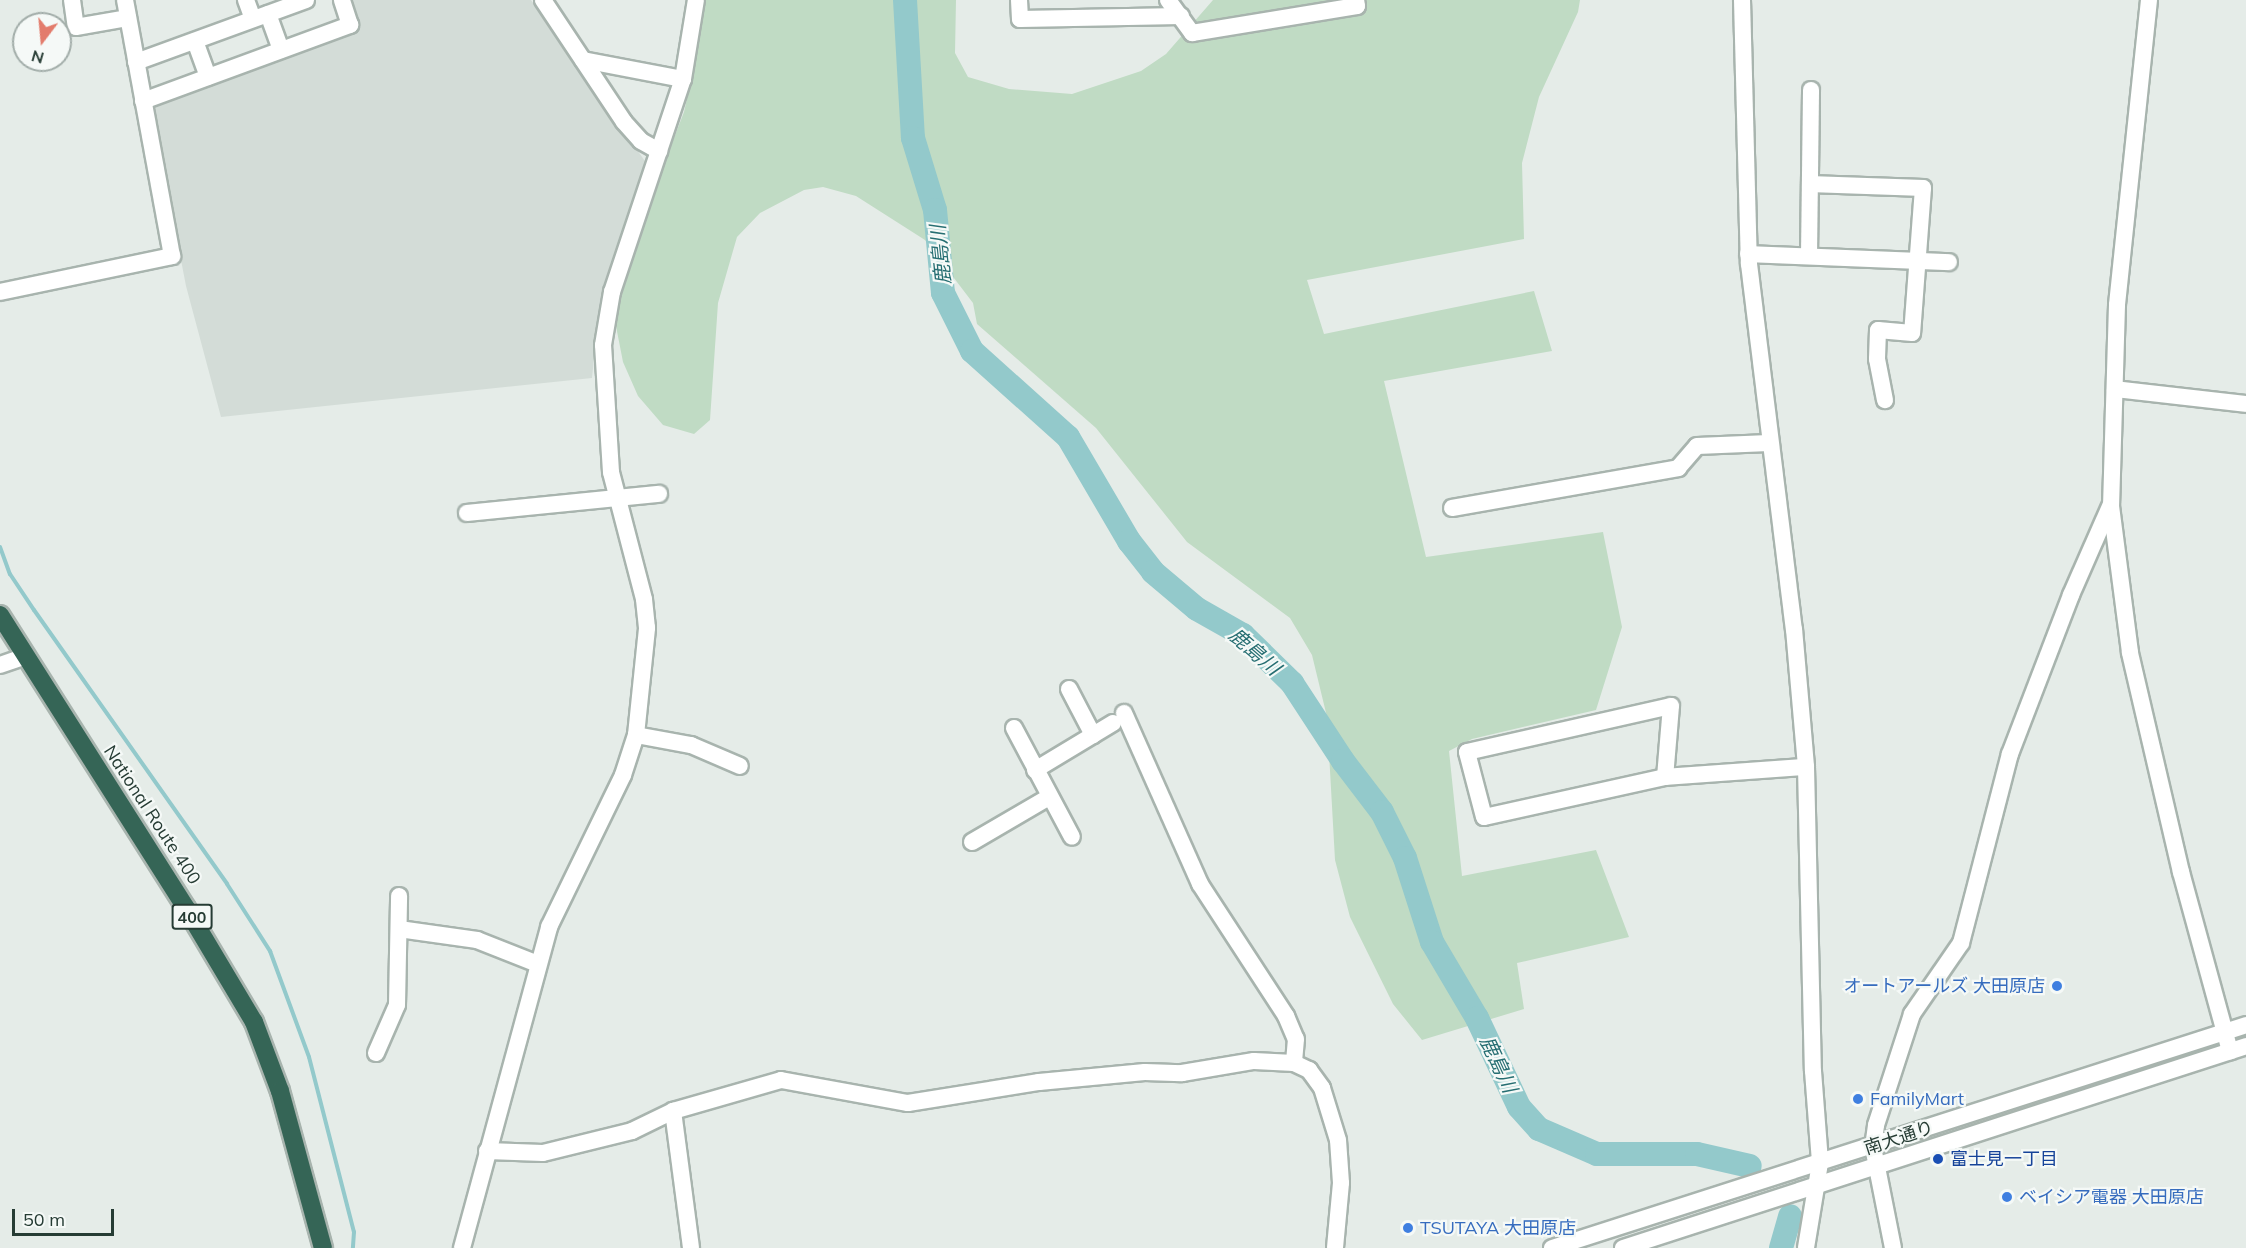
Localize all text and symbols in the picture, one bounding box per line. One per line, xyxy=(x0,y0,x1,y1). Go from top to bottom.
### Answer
north arrow xyxy=(12,12,72,72)
text: N xyxy=(29,46,46,69)
water label: 鹿島川 xyxy=(925,224,955,286)
water label: 鹿島川 xyxy=(1224,622,1286,680)
street label: National Route 400 xyxy=(99,741,205,889)
road number: 400 xyxy=(171,904,213,930)
place label: オートアールズ 大田原店 xyxy=(1843,975,2045,997)
marker: オートアールズ 大田原店 xyxy=(2050,979,2064,993)
water label: 鹿島川 xyxy=(1475,1032,1523,1096)
place label: FamilyMart xyxy=(1870,1088,1964,1110)
marker: FamilyMart xyxy=(1851,1092,1865,1106)
street label: 南大通り xyxy=(1861,1117,1937,1159)
place label: 富士見一丁目 xyxy=(1950,1148,2058,1170)
marker: 富士見一丁目 xyxy=(1931,1152,1945,1166)
place label: ベイシア電器 大田原店 xyxy=(2019,1186,2204,1208)
marker: ベイシア電器 大田原店 xyxy=(2000,1190,2014,1204)
scale bar xyxy=(15,1197,117,1235)
text: 50 m xyxy=(23,1208,65,1231)
place label: TSUTAYA 大田原店 xyxy=(1420,1217,1576,1239)
marker: TSUTAYA 大田原店 xyxy=(1401,1221,1415,1235)

